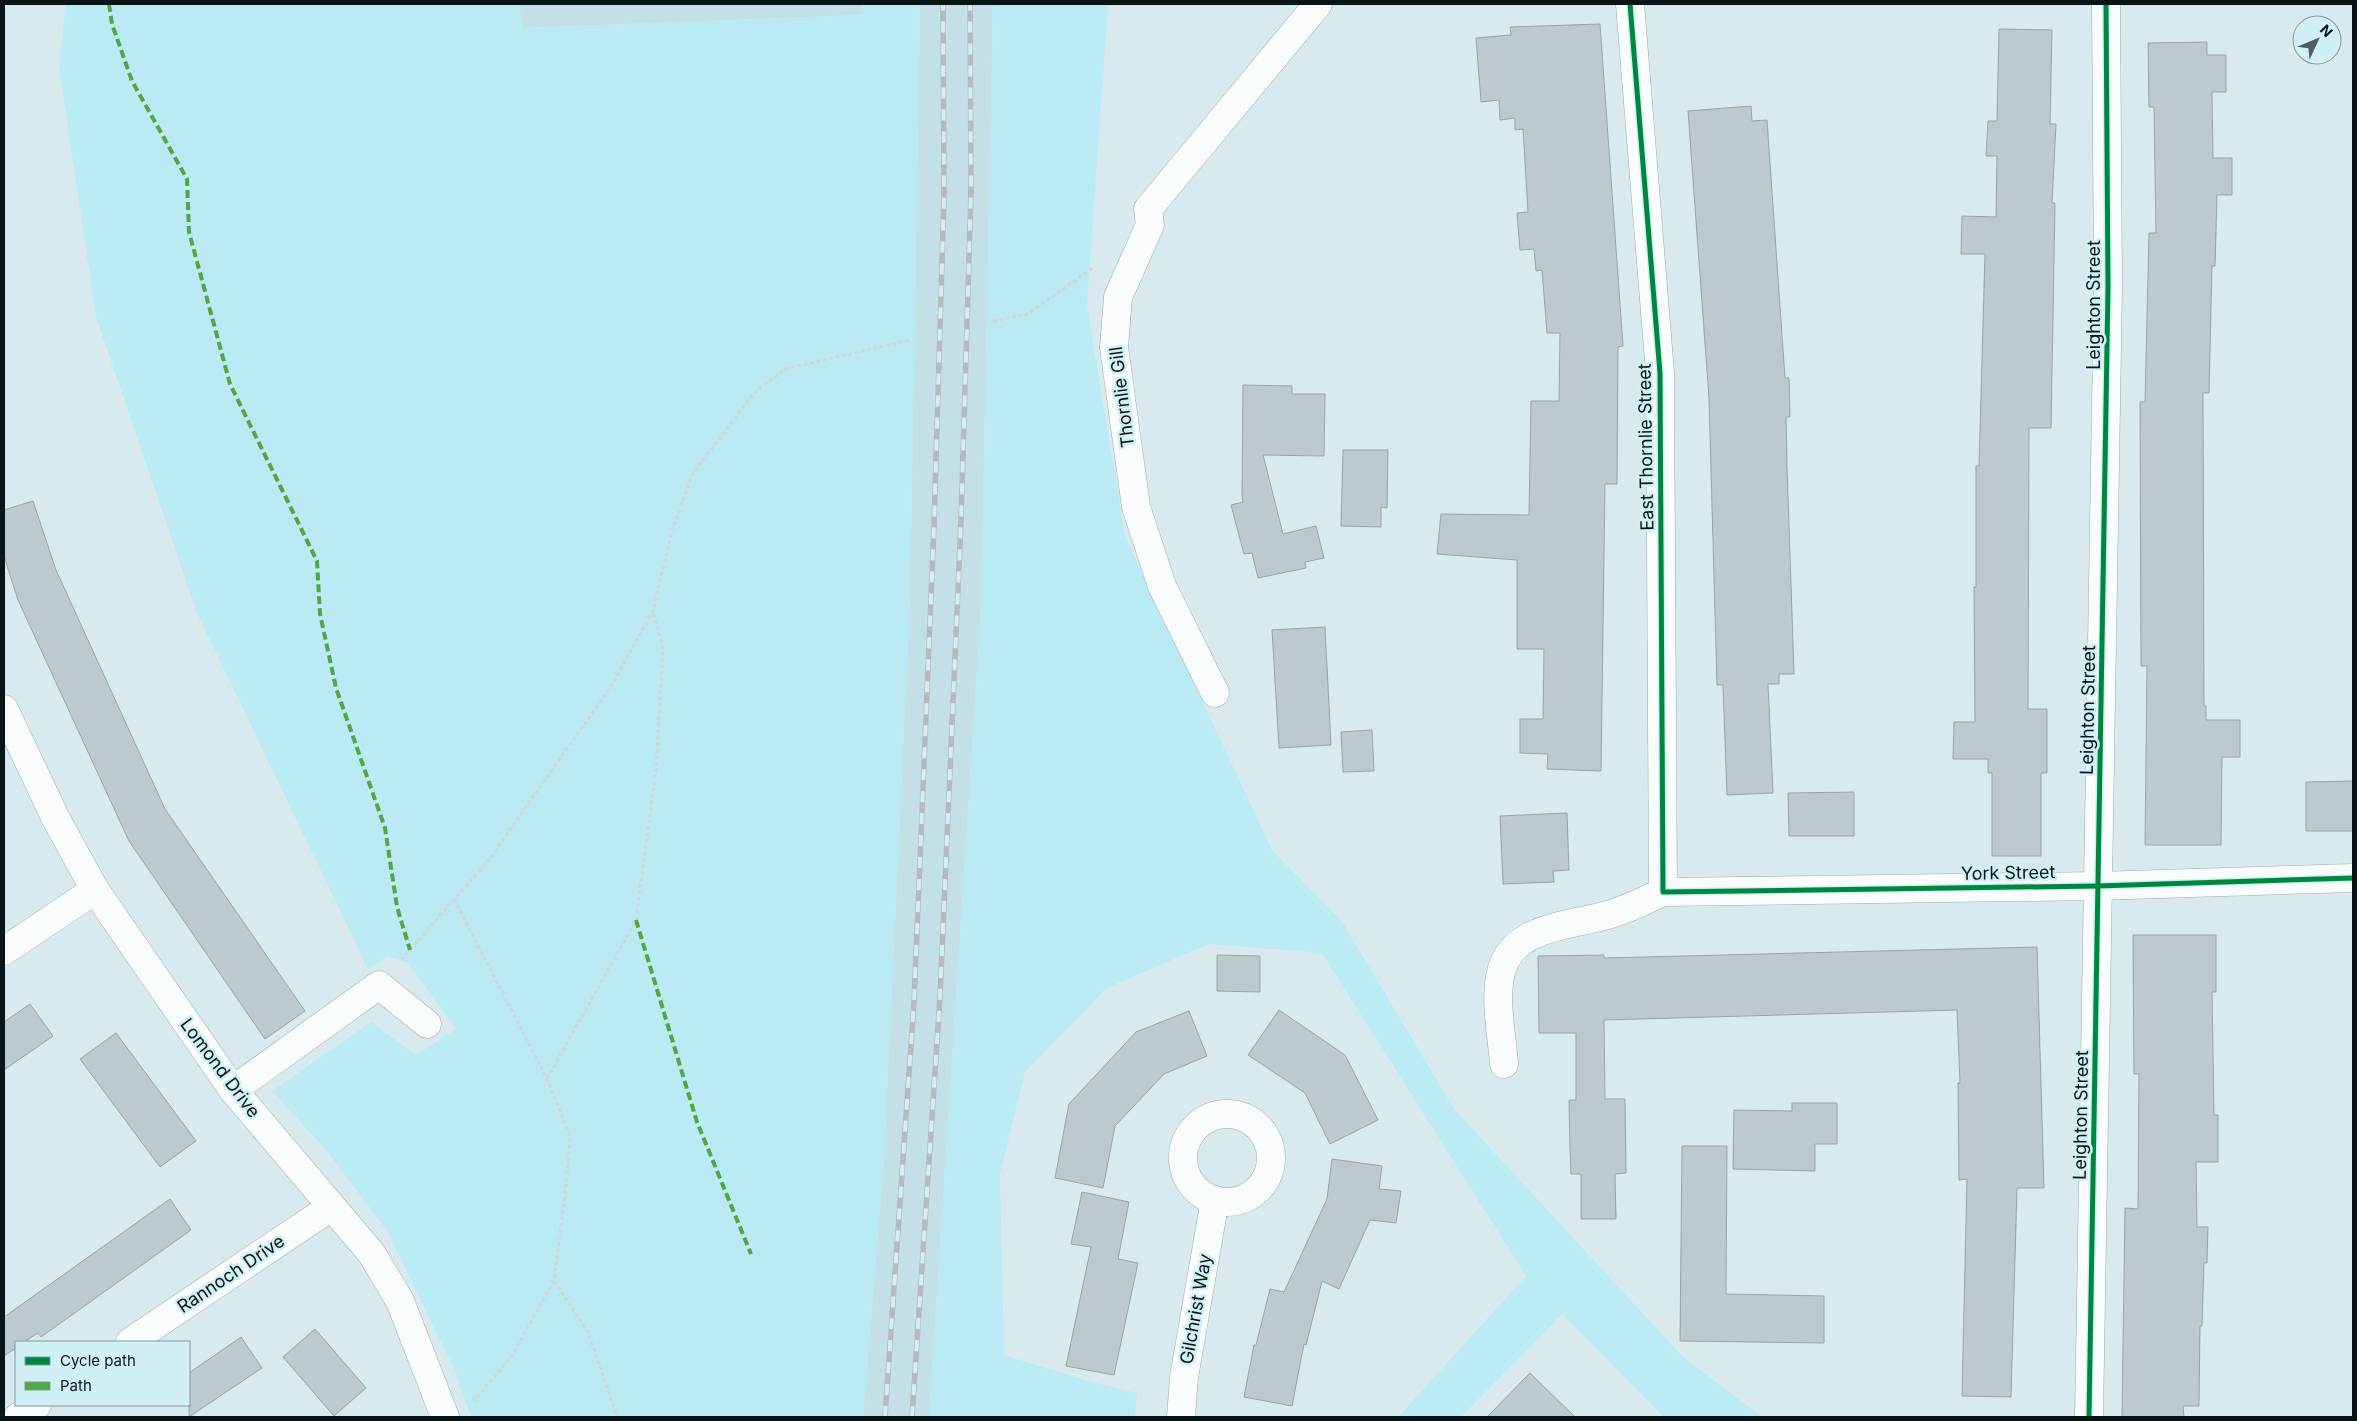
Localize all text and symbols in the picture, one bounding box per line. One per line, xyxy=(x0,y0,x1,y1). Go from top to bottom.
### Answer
north arrow xyxy=(2292,15,2342,65)
text: N xyxy=(2317,21,2337,40)
street label: Leighton Street xyxy=(2083,240,2104,370)
street label: Thornlie Gill xyxy=(1105,345,1138,449)
street label: East Thornlie Street xyxy=(1634,363,1657,531)
street label: Leighton Street xyxy=(2076,645,2099,775)
street label: York Street xyxy=(1961,861,2055,884)
street label: Lomond Drive xyxy=(176,1014,265,1122)
street label: Leighton Street xyxy=(2069,1050,2092,1180)
street label: Rannoch Drive xyxy=(173,1230,288,1317)
street label: Gilchrist Way xyxy=(1175,1252,1216,1366)
legend xyxy=(15,1341,190,1406)
text: Cycle path xyxy=(60,1351,136,1370)
text: Path xyxy=(60,1376,92,1395)

